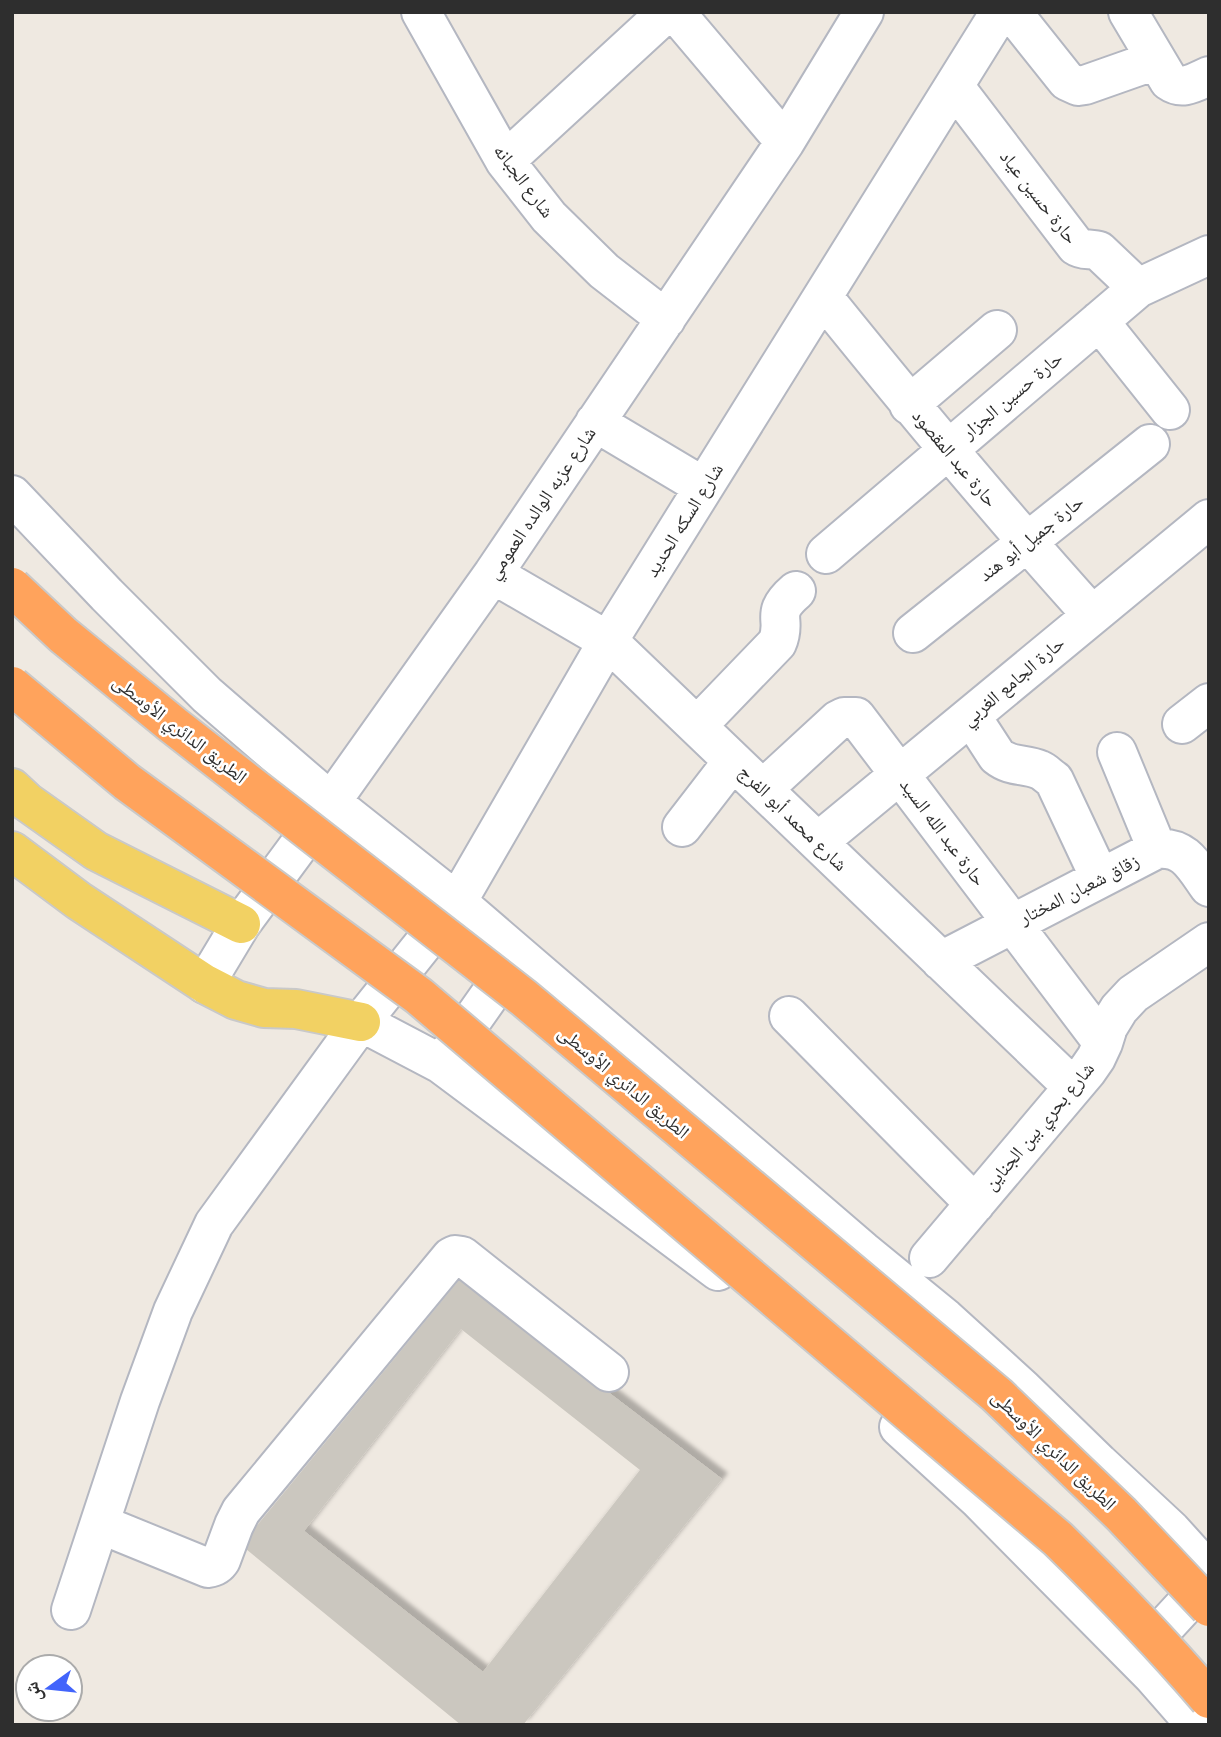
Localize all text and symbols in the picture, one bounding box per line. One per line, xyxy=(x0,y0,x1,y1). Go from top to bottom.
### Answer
street label: شارع الجبانه xyxy=(489,140,559,222)
street label: حارة حسين عياد xyxy=(995,145,1083,249)
street label: حارة حسين الجزار xyxy=(956,346,1067,445)
street label: حارة عبد المقصود xyxy=(907,404,1003,512)
street label: شارع عزبه الوالده العمومي xyxy=(481,422,604,586)
street label: شارع السكه الحديد xyxy=(640,459,728,581)
street label: حارة جميل أبو هند xyxy=(974,490,1088,586)
street label: حارة الجامع الغربي xyxy=(957,631,1072,734)
street label: الطريق الدائري الأوسطى xyxy=(106,670,252,792)
street label: شارع محمد أبو الفرج xyxy=(734,760,852,876)
street label: حارة عبد الله السيد xyxy=(895,774,991,890)
street label: زقاق شعبان المختار xyxy=(1014,849,1143,930)
street label: الطريق الدائري الأوسطى xyxy=(551,1021,694,1146)
street label: شارع بحري بين الجناين xyxy=(979,1057,1102,1197)
street label: الطريق الدائري الأوسطى xyxy=(984,1385,1121,1518)
north arrow xyxy=(14,1653,84,1723)
text: ش xyxy=(19,1680,47,1705)

